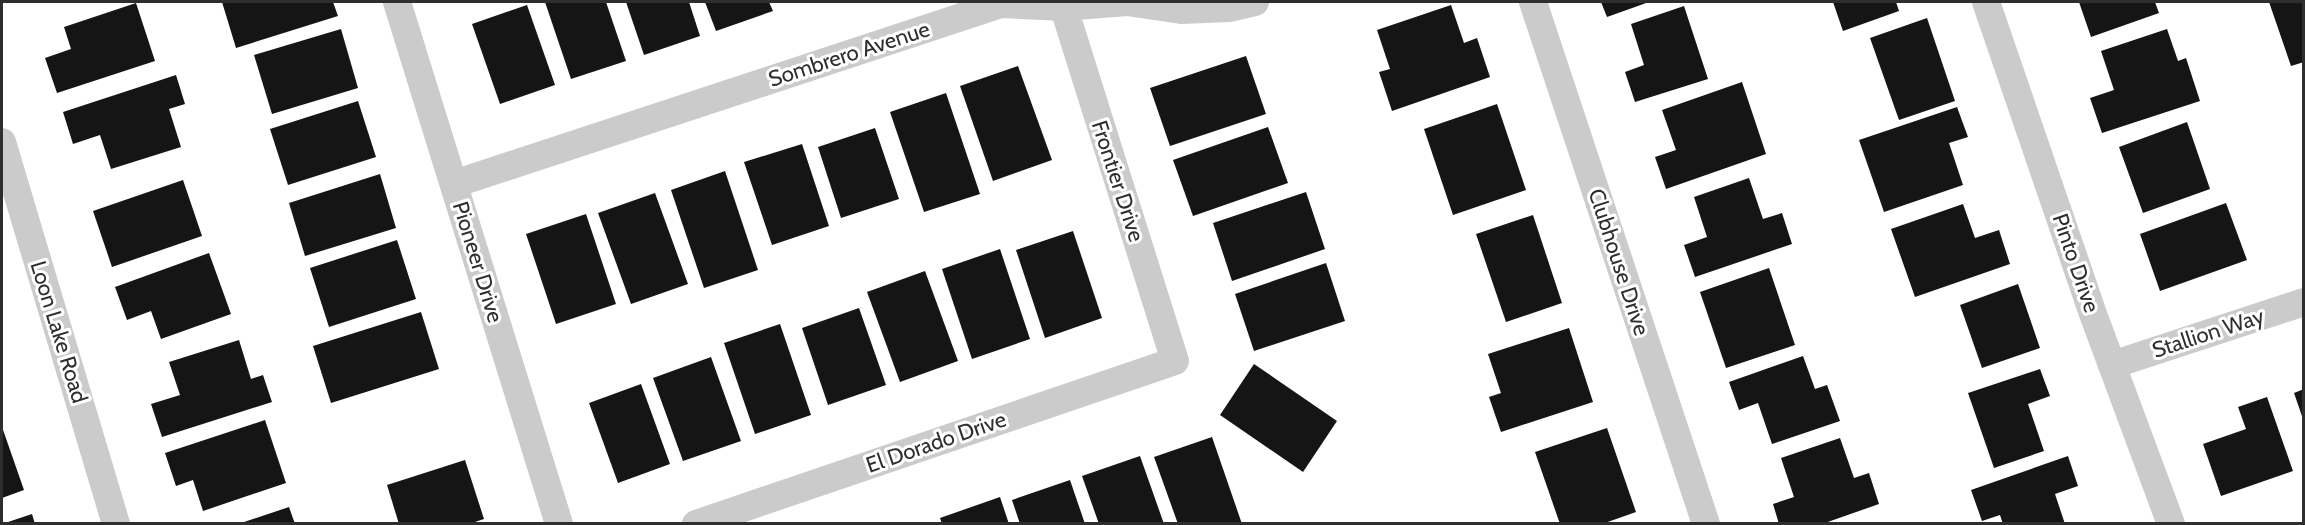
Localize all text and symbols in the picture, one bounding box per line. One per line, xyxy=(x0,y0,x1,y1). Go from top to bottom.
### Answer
street label: Sombrero Avenue xyxy=(765,15,933,93)
street label: Frontier Drive xyxy=(1086,117,1150,245)
street label: Clubhouse Drive xyxy=(1583,185,1655,339)
street label: Pioneer Drive xyxy=(447,198,509,326)
street label: Pinto Drive xyxy=(2046,210,2106,316)
street label: Loon Lake Road xyxy=(25,258,93,406)
street label: Stallion Way xyxy=(2149,302,2267,364)
street label: El Dorado Drive xyxy=(862,405,1010,479)

